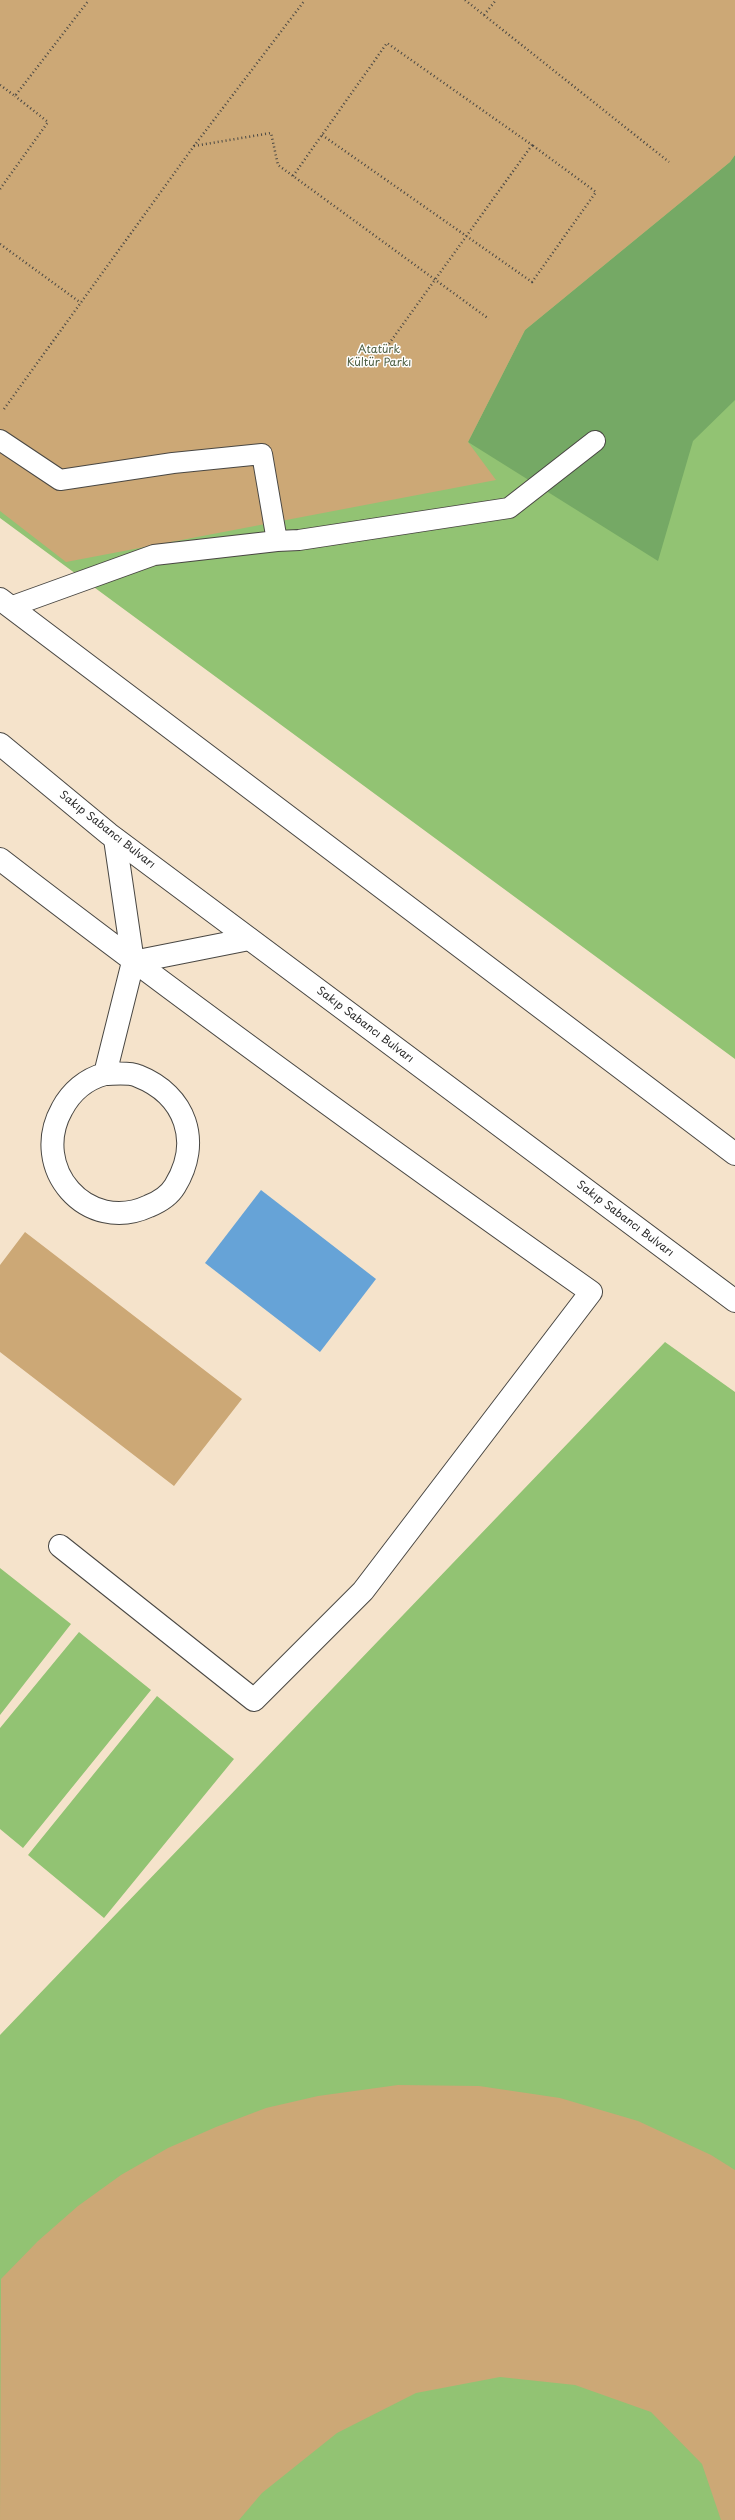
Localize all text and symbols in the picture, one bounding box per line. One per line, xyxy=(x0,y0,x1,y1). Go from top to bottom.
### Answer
park label: Atatürk Kültür Parkı xyxy=(347,343,411,369)
street label: Sakıp Sabancı Bulvarı xyxy=(56,788,158,872)
street label: Sakıp Sabancı Bulvarı xyxy=(314,984,416,1066)
street label: Sakıp Sabancı Bulvarı xyxy=(574,1178,676,1260)

